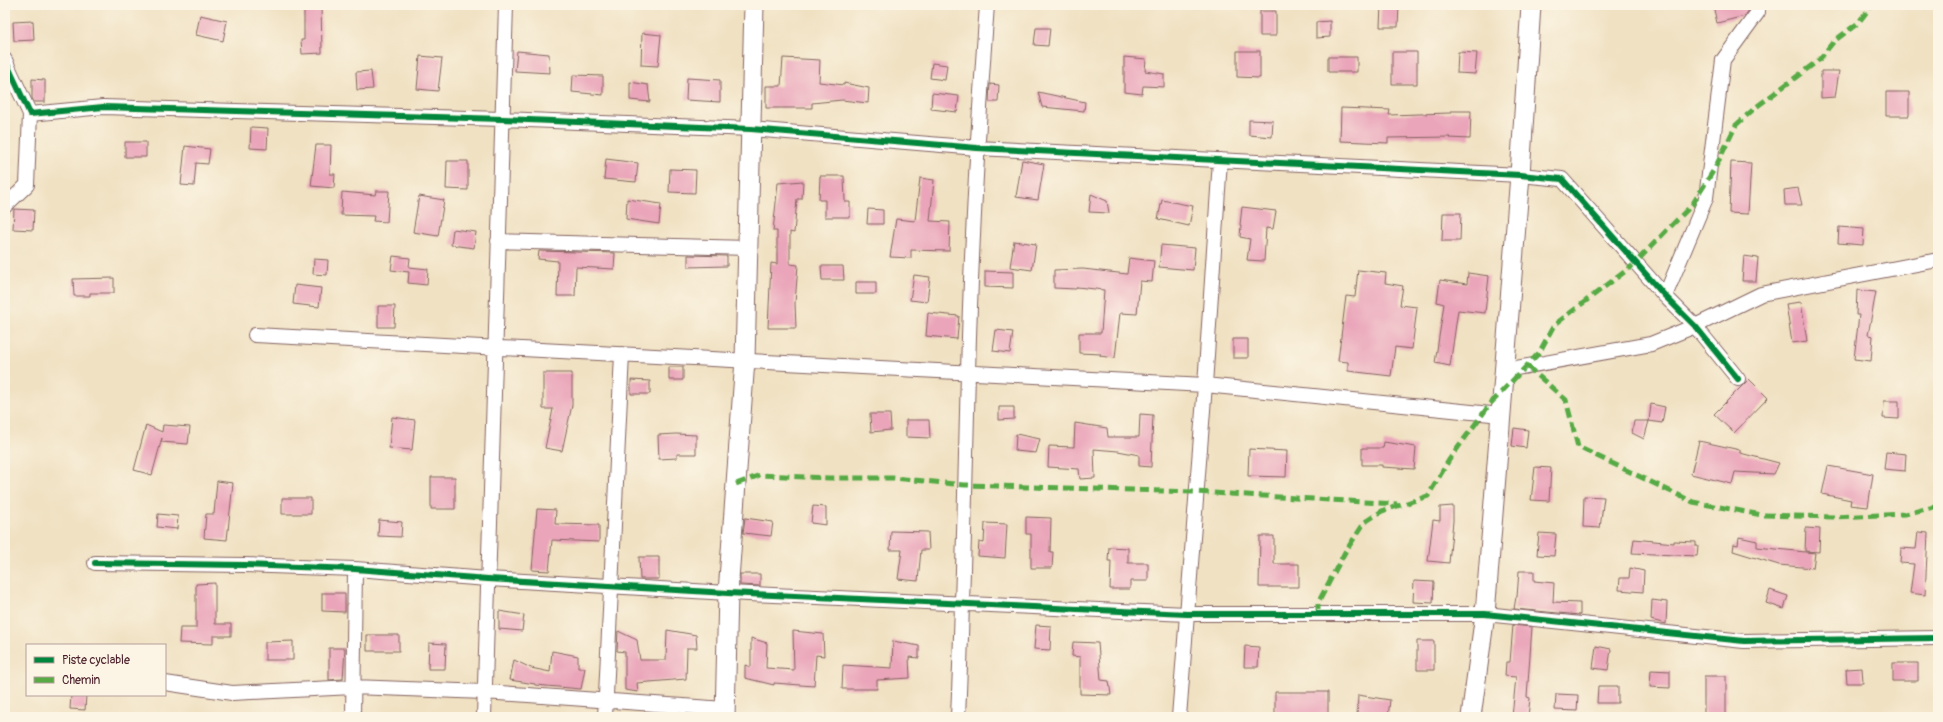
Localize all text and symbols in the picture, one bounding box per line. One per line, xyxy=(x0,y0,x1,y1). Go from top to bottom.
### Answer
legend xyxy=(26,644,166,696)
text: Piste cyclable xyxy=(62,653,130,668)
text: Chemin xyxy=(62,673,101,688)

